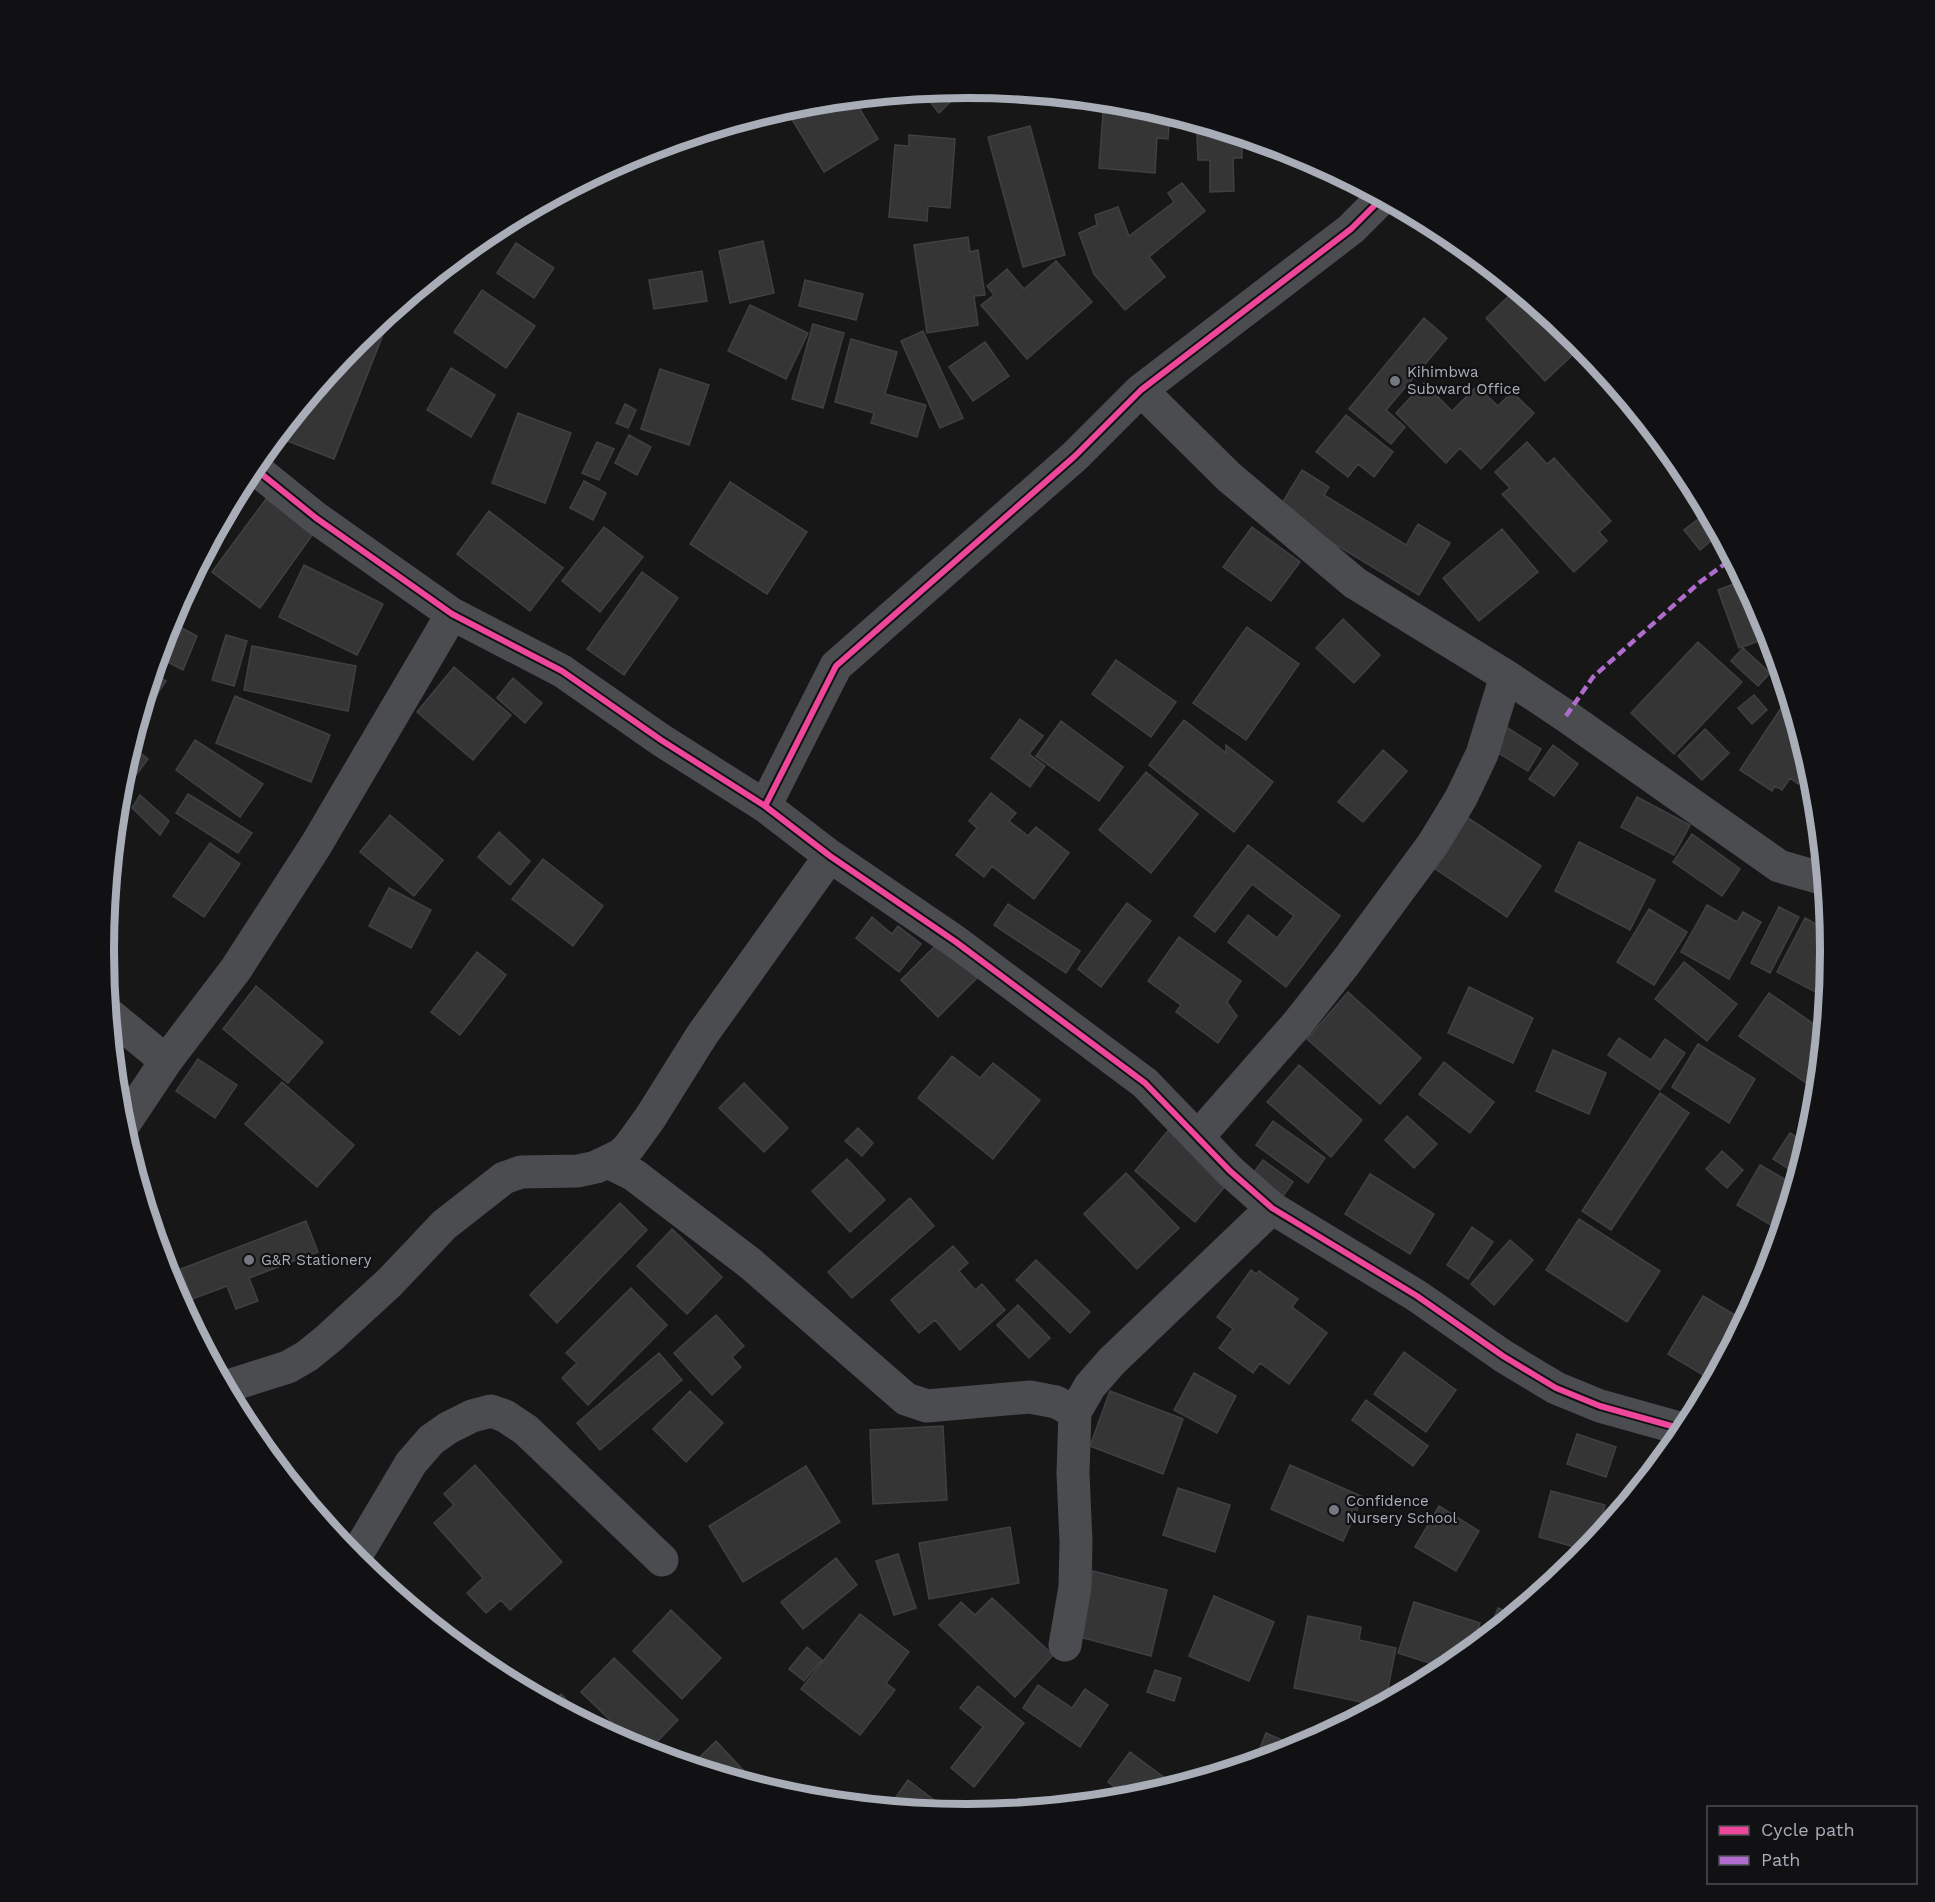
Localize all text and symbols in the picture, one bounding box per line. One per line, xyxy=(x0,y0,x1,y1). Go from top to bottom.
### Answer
place label: Kihimbwa Subward Office xyxy=(1407,363,1520,398)
marker: Kihimbwa Subward Office xyxy=(1388,374,1402,388)
place label: G&R Stationery xyxy=(261,1251,372,1269)
marker: G&R Stationery xyxy=(242,1253,256,1267)
place label: Confidence Nursery School xyxy=(1346,1492,1457,1527)
marker: Confidence Nursery School xyxy=(1327,1503,1341,1517)
legend xyxy=(1707,1806,1917,1884)
text: Cycle path xyxy=(1761,1819,1855,1840)
text: Path xyxy=(1761,1849,1801,1870)

